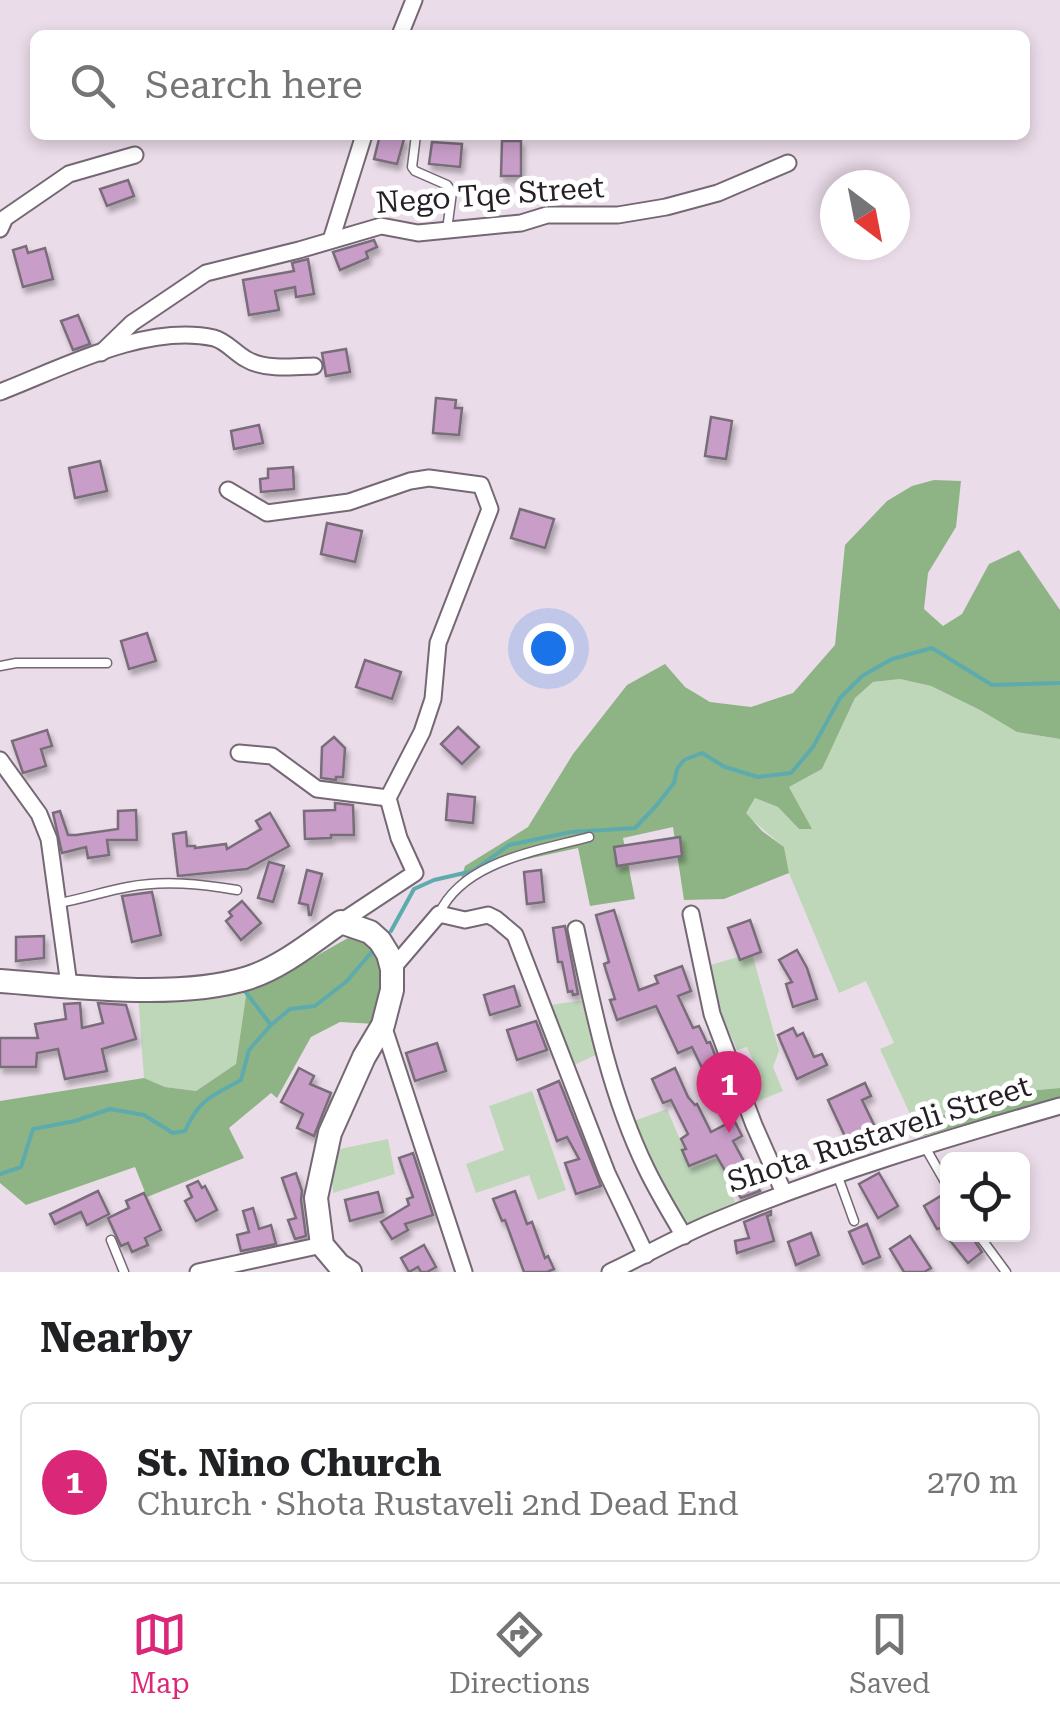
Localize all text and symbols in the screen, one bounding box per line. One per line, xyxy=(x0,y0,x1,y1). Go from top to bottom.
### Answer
search box xyxy=(30,30,1030,140)
icon: search xyxy=(65,58,120,113)
text: Search here xyxy=(145,63,363,107)
street label: Nego Tqe Street xyxy=(375,169,605,220)
north arrow xyxy=(820,170,910,260)
your location xyxy=(523,623,574,674)
pin: 1 xyxy=(696,1050,762,1133)
street label: Shota Rustaveli Street xyxy=(723,1068,1035,1199)
map controls xyxy=(940,1152,1030,1242)
button: locate xyxy=(940,1152,1030,1242)
text: Nearby xyxy=(40,1313,192,1362)
text: St. Nino Church xyxy=(137,1441,441,1485)
text: 1 xyxy=(66,1463,83,1501)
text: 270 m xyxy=(927,1463,1018,1501)
text: Church · Shota Rustaveli 2nd Dead End xyxy=(137,1485,739,1523)
tab: Map xyxy=(130,1607,190,1700)
tab: Directions xyxy=(449,1607,590,1700)
tab: Saved xyxy=(849,1607,930,1700)

